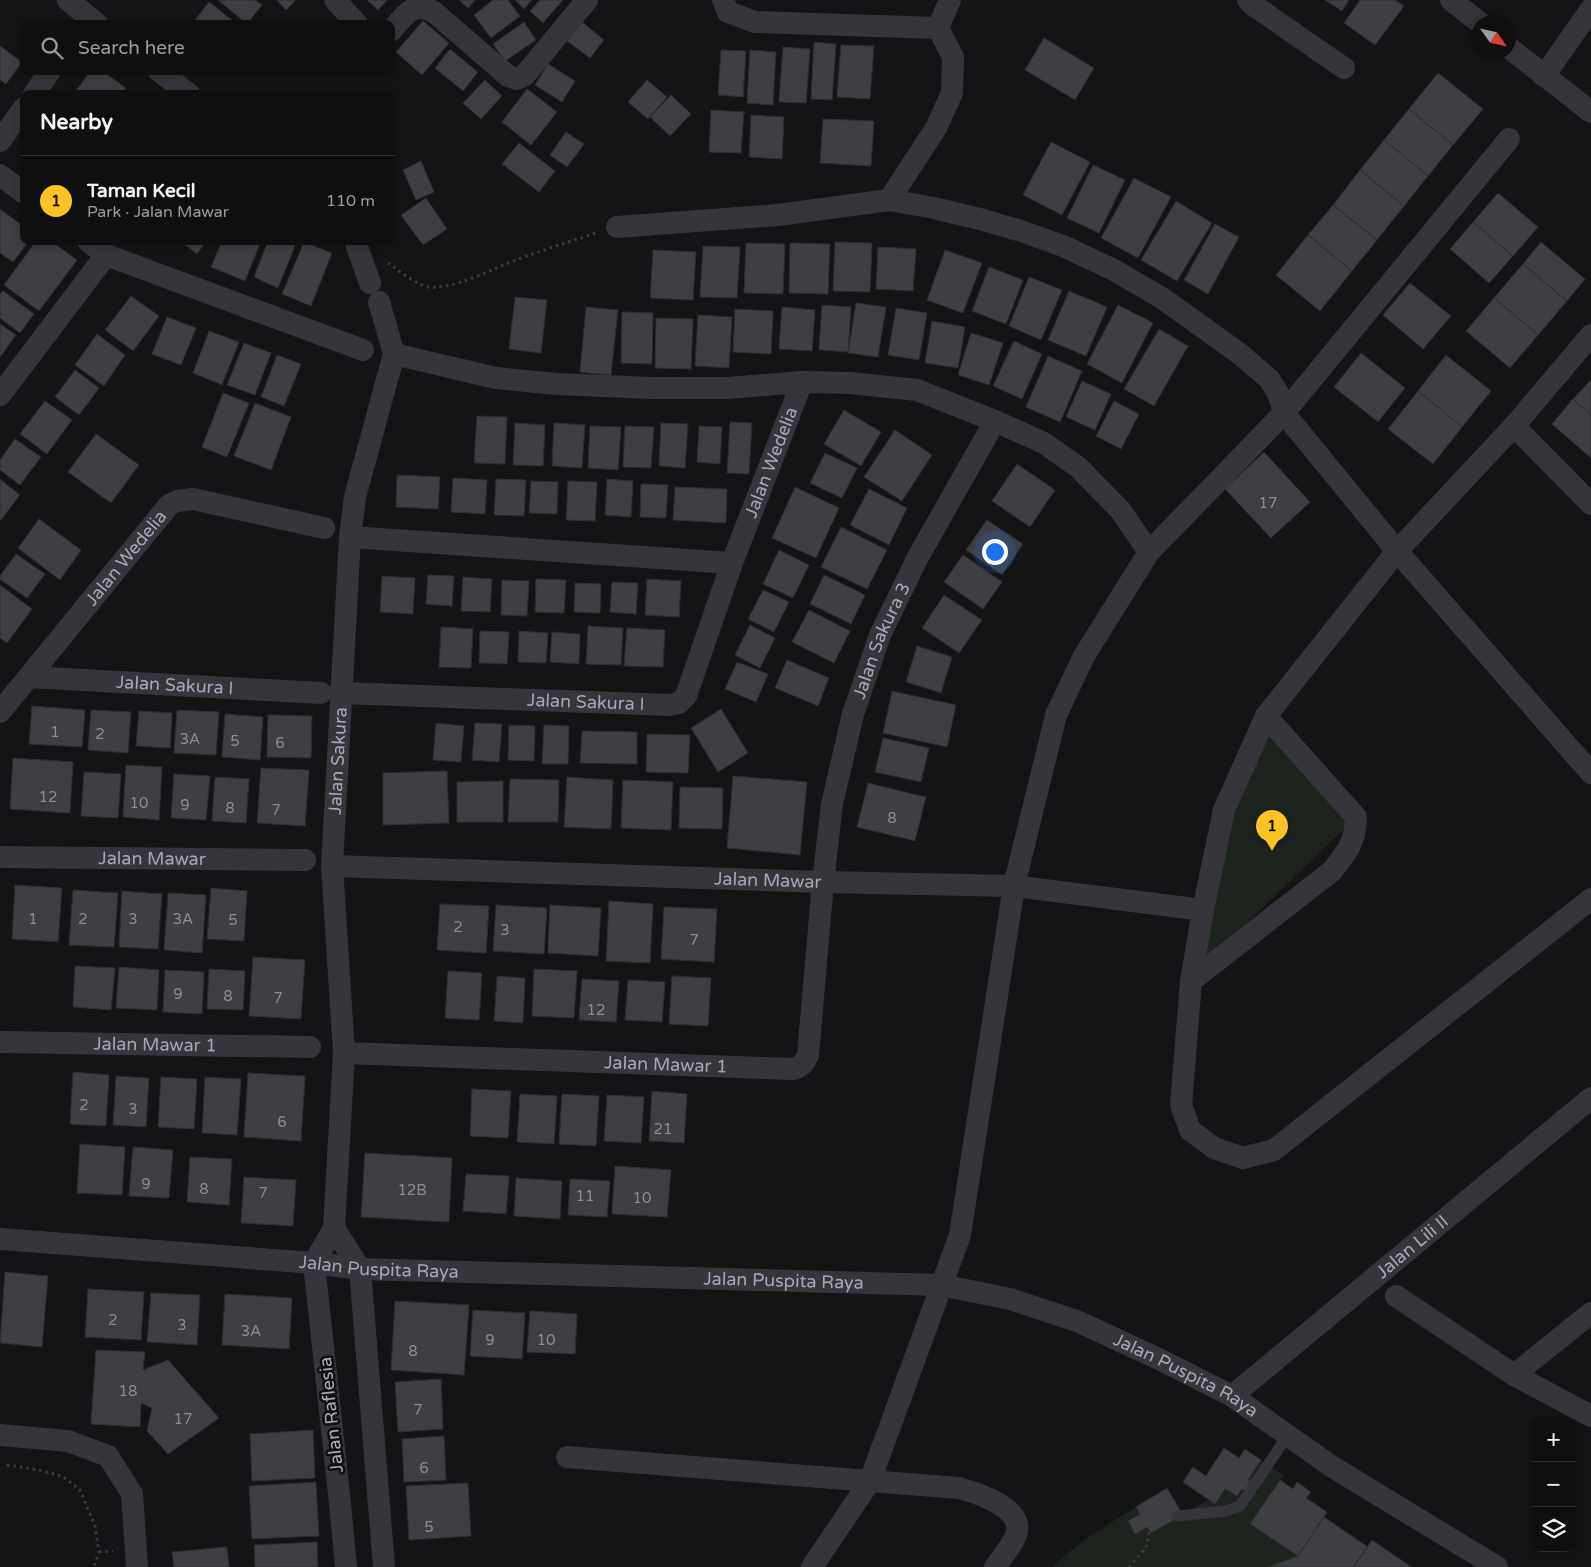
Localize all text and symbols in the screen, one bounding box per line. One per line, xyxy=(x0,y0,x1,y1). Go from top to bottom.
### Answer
north arrow xyxy=(1471,15,1516,60)
search box xyxy=(20,20,395,75)
icon: search xyxy=(38,34,66,62)
text: Search here xyxy=(78,37,185,59)
text: Nearby xyxy=(40,110,113,135)
text: Taman Kecil xyxy=(87,180,195,202)
text: 1 xyxy=(51,191,61,211)
text: 110 m xyxy=(326,191,375,211)
text: Park · Jalan Mawar xyxy=(87,202,229,222)
street label: Jalan Wedelia xyxy=(740,404,802,521)
house number: 17 xyxy=(1259,494,1277,512)
street label: Jalan Wedelia xyxy=(80,506,171,610)
your location xyxy=(982,539,1008,565)
street label: Jalan Sakura 3 xyxy=(848,579,915,702)
street label: Jalan Sakura I xyxy=(115,671,234,699)
street label: Jalan Sakura I xyxy=(527,689,645,715)
street label: Jalan Sakura xyxy=(324,706,352,815)
house number: 1 xyxy=(50,723,60,741)
house number: 2 xyxy=(95,725,105,743)
house number: 3A xyxy=(180,730,200,748)
house number: 5 xyxy=(230,732,240,750)
house number: 6 xyxy=(275,734,285,752)
house number: 12 xyxy=(39,788,57,806)
house number: 10 xyxy=(130,794,148,812)
house number: 9 xyxy=(180,796,190,814)
house number: 8 xyxy=(225,799,235,817)
house number: 7 xyxy=(271,801,281,819)
house number: 8 xyxy=(887,809,897,827)
pin: 1 xyxy=(1256,810,1288,851)
street label: Jalan Mawar xyxy=(98,847,206,870)
street label: Jalan Mawar xyxy=(714,867,822,893)
house number: 1 xyxy=(28,910,38,928)
house number: 2 xyxy=(78,910,88,928)
house number: 3 xyxy=(128,910,138,928)
house number: 3A xyxy=(173,910,193,928)
house number: 5 xyxy=(228,911,238,929)
house number: 2 xyxy=(453,918,463,936)
house number: 3 xyxy=(500,921,510,939)
house number: 7 xyxy=(689,931,699,949)
house number: 9 xyxy=(173,985,183,1003)
house number: 8 xyxy=(223,987,233,1005)
house number: 7 xyxy=(273,989,283,1007)
house number: 12 xyxy=(587,1001,605,1019)
street label: Jalan Mawar 1 xyxy=(93,1033,217,1056)
street label: Jalan Mawar 1 xyxy=(604,1051,728,1078)
house number: 2 xyxy=(79,1096,89,1114)
house number: 3 xyxy=(128,1100,138,1118)
house number: 6 xyxy=(277,1113,287,1131)
house number: 21 xyxy=(654,1120,672,1138)
house number: 9 xyxy=(141,1175,151,1193)
house number: 8 xyxy=(199,1180,209,1198)
house number: 12B xyxy=(397,1181,427,1199)
house number: 7 xyxy=(258,1184,268,1202)
house number: 11 xyxy=(576,1187,594,1205)
house number: 10 xyxy=(633,1189,651,1207)
street label: Jalan Lili II xyxy=(1371,1210,1453,1283)
street label: Jalan Puspita Raya xyxy=(298,1251,459,1283)
street label: Jalan Puspita Raya xyxy=(703,1267,864,1294)
house number: 2 xyxy=(108,1311,118,1329)
house number: 3 xyxy=(177,1316,187,1334)
house number: 3A xyxy=(241,1322,261,1340)
street label: Jalan Puspita Raya xyxy=(1110,1328,1262,1422)
house number: 9 xyxy=(485,1331,495,1349)
house number: 10 xyxy=(537,1331,555,1349)
house number: 8 xyxy=(408,1342,418,1360)
street label: Jalan Raflesia xyxy=(314,1356,348,1474)
house number: 18 xyxy=(119,1382,137,1400)
house number: 7 xyxy=(413,1401,423,1419)
house number: 17 xyxy=(174,1410,192,1428)
map controls xyxy=(1531,1417,1576,1552)
button: + xyxy=(1531,1417,1576,1462)
house number: 6 xyxy=(419,1459,429,1477)
button: − xyxy=(1531,1462,1576,1507)
button: layers xyxy=(1531,1507,1576,1552)
house number: 5 xyxy=(424,1518,434,1536)

